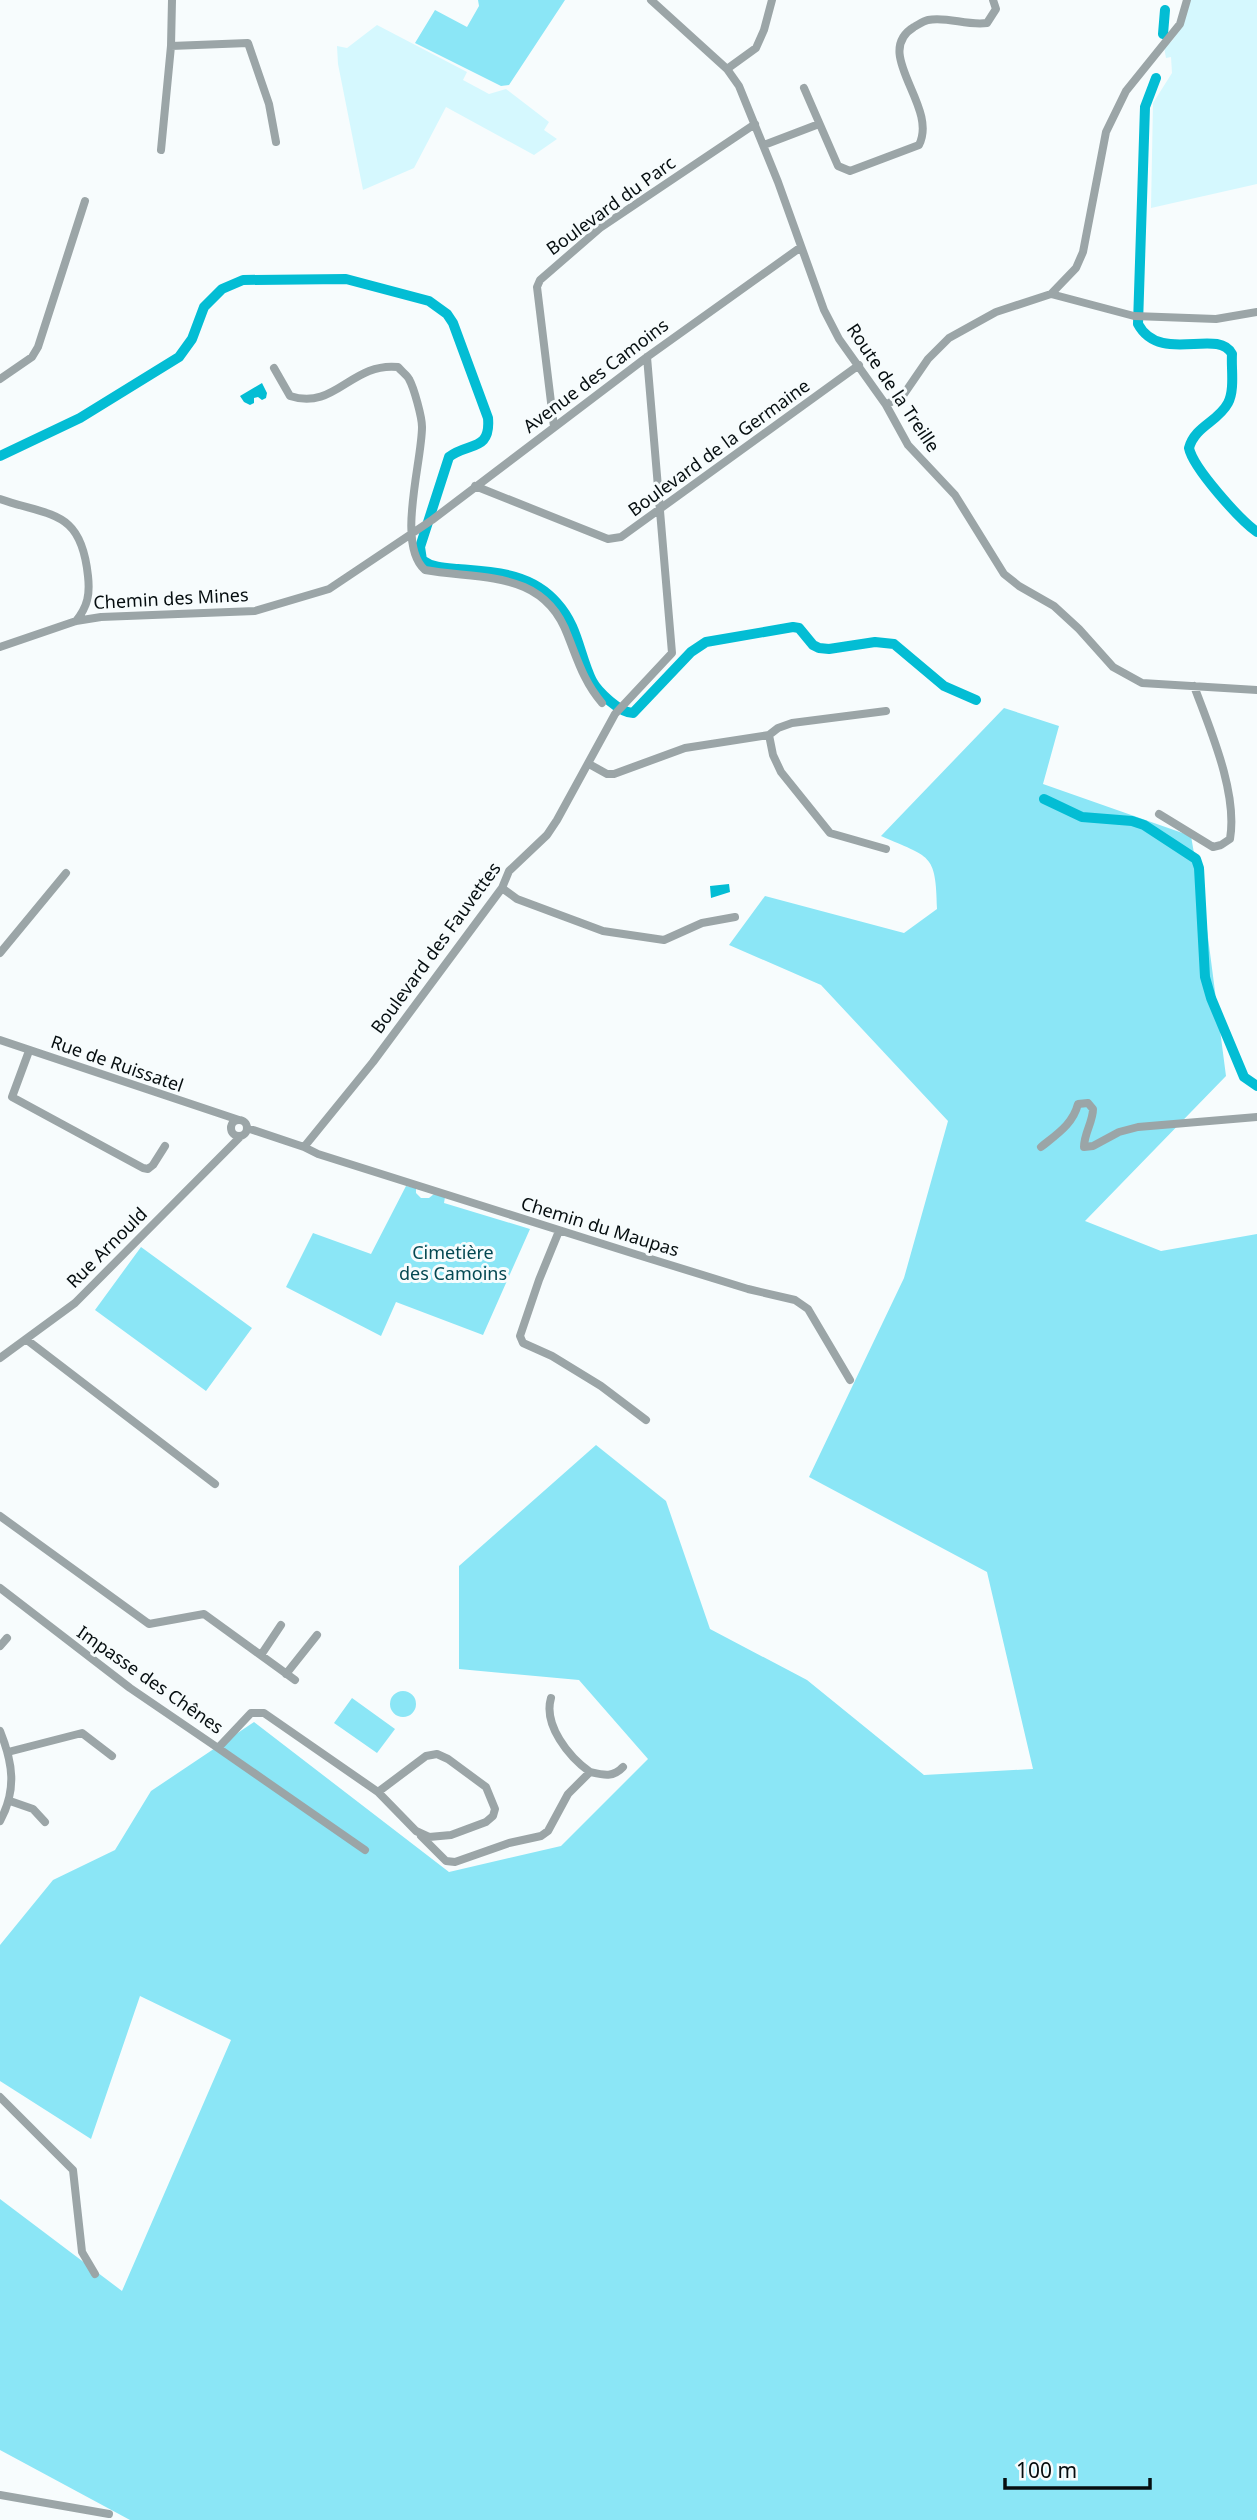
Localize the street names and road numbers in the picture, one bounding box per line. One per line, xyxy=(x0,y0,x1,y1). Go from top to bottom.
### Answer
street label: Boulevard du Parc xyxy=(541,150,680,260)
street label: Avenue des Camoins xyxy=(518,313,673,438)
street label: Route de la Treille xyxy=(842,318,946,456)
street label: Boulevard de la Germaine xyxy=(623,373,814,521)
street label: Chemin des Mines xyxy=(93,582,249,614)
street label: Boulevard des Fauvettes xyxy=(365,857,506,1038)
street label: Rue de Ruissatel xyxy=(48,1029,187,1097)
street label: Chemin du Maupas xyxy=(518,1191,682,1262)
street label: Rue Arnould xyxy=(61,1202,152,1293)
street label: Impasse des Chênes xyxy=(73,1620,228,1739)

